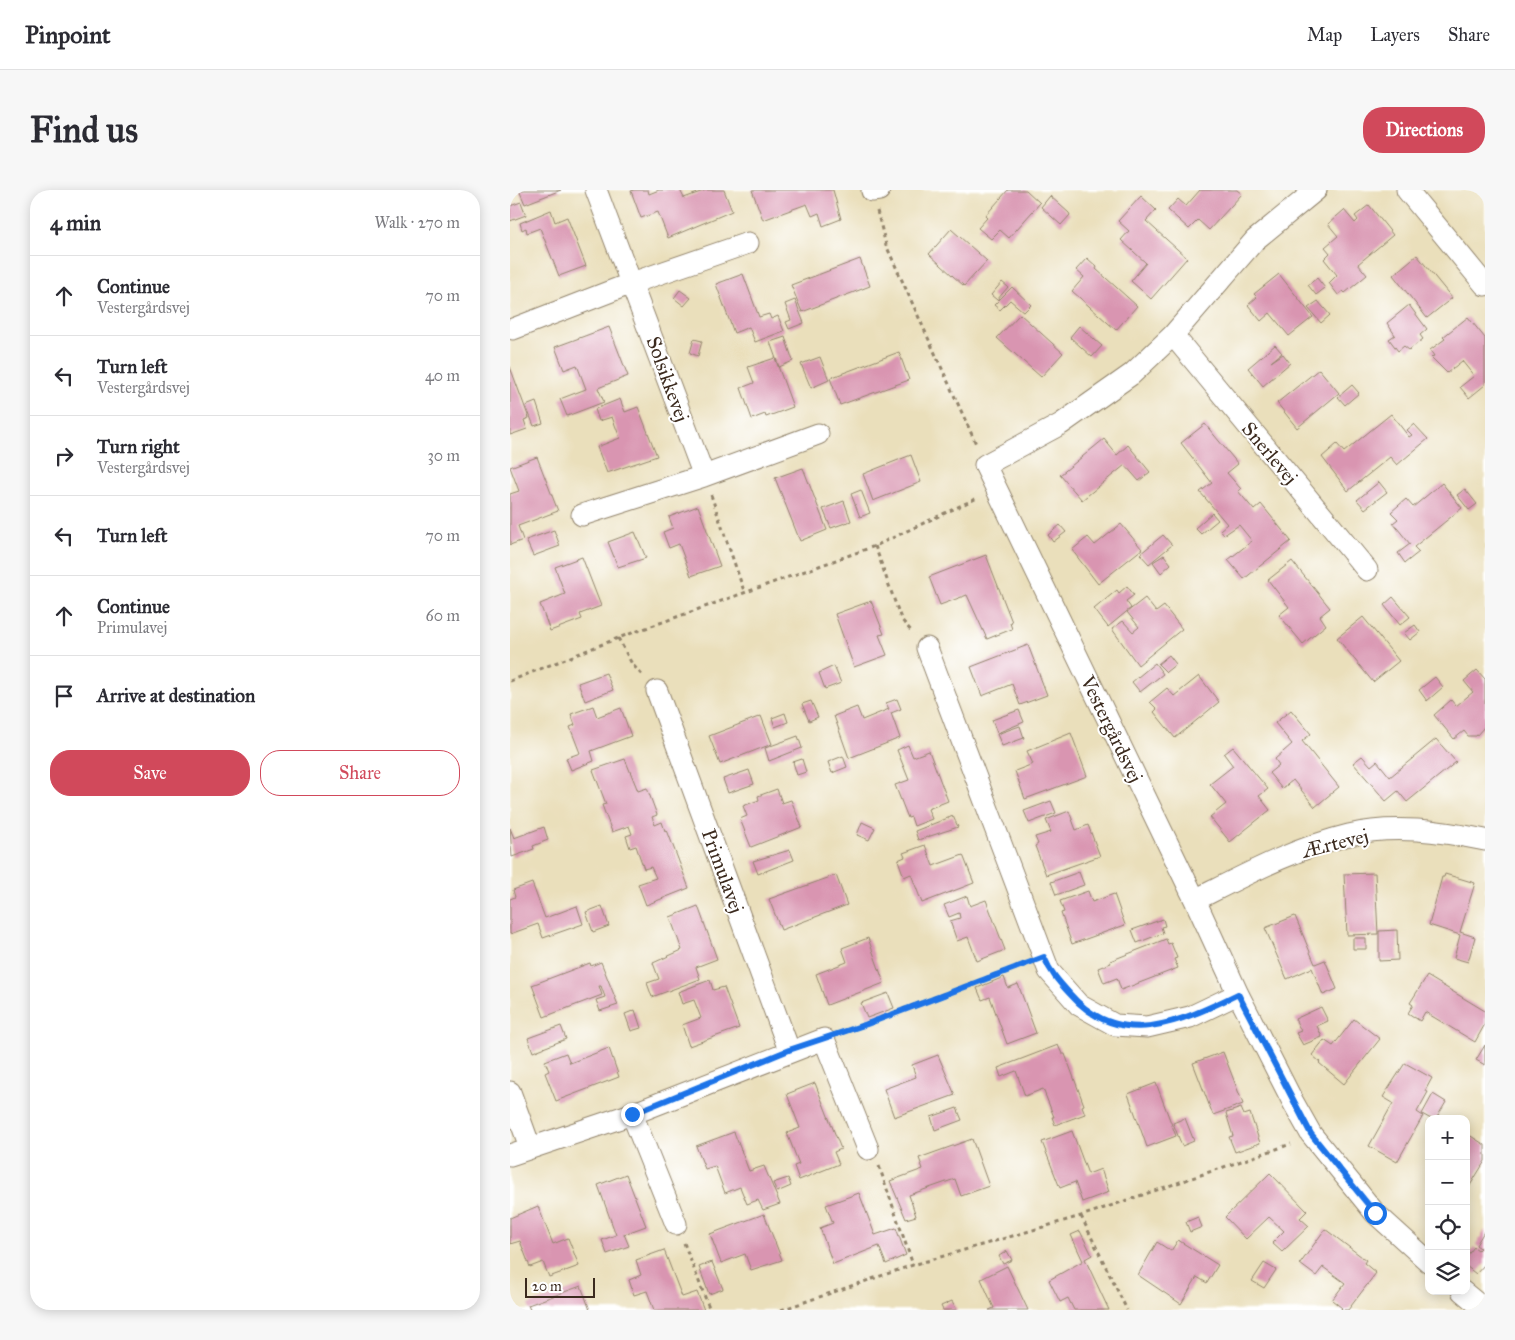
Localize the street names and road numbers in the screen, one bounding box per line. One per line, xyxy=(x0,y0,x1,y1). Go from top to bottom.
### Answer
street label: Solsikkevej xyxy=(641,333,695,425)
street label: Snerlevej xyxy=(1237,417,1303,489)
street label: Vestergårdsvej xyxy=(1074,671,1148,787)
street label: Ærtevej xyxy=(1298,823,1371,863)
street label: Primulavej xyxy=(697,826,749,916)

